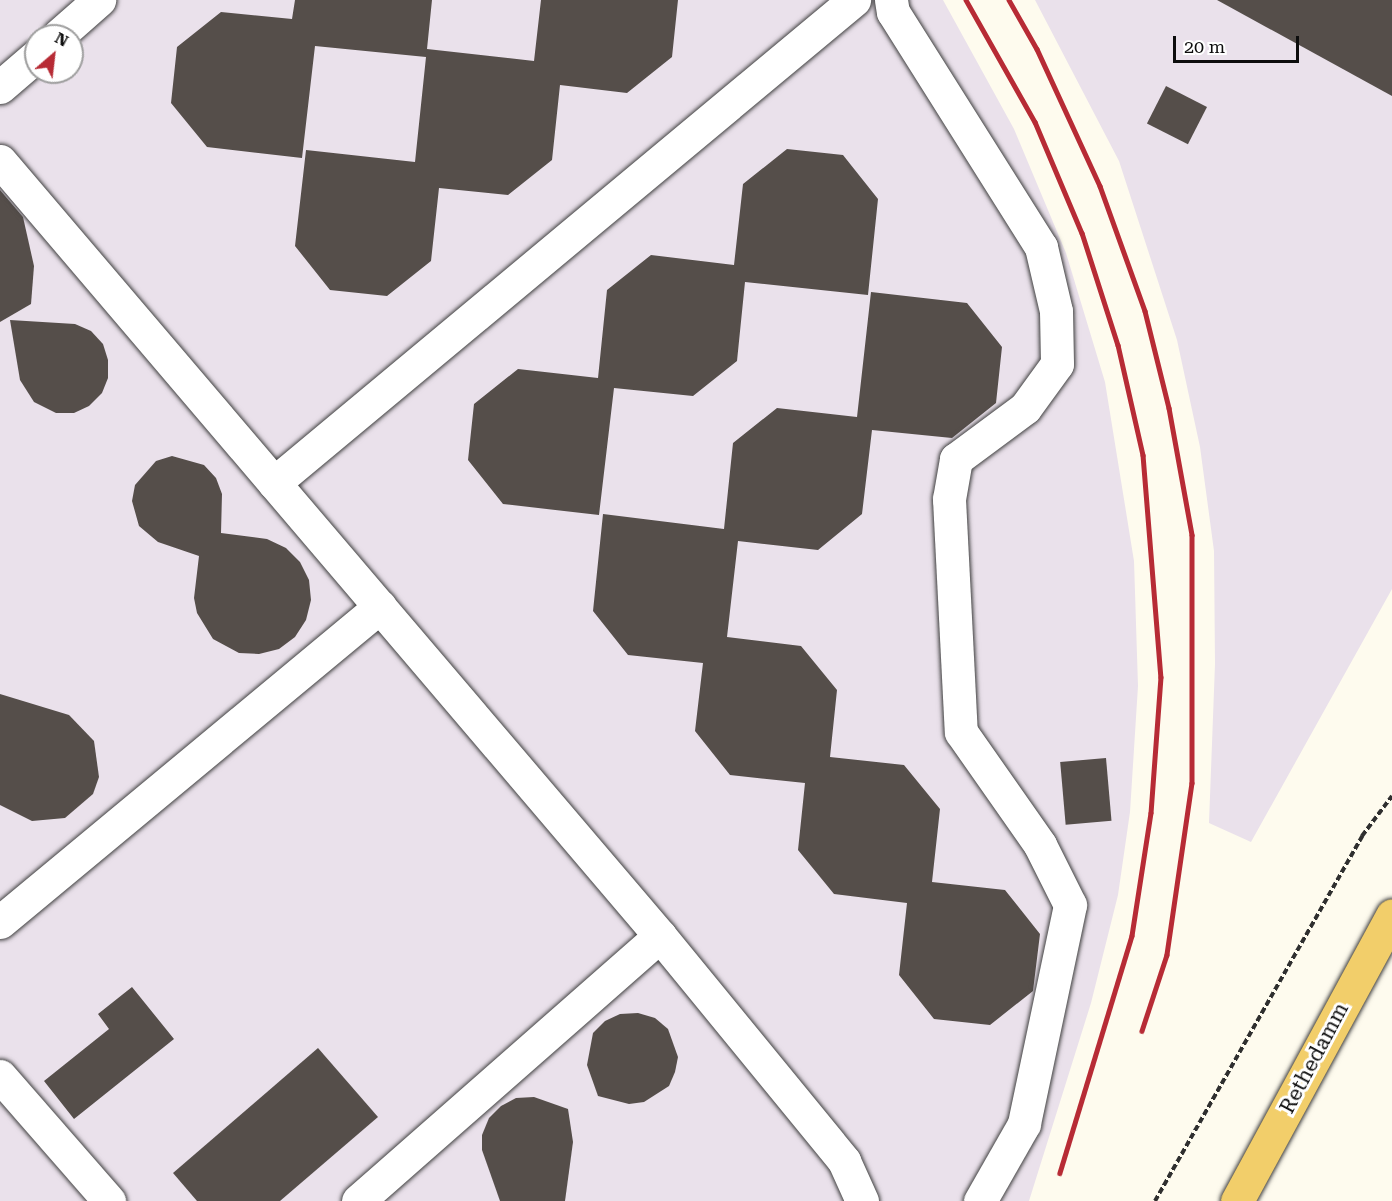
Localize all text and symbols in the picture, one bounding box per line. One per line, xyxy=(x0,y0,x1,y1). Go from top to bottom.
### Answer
north arrow xyxy=(24,24,84,84)
scale bar xyxy=(1176,24,1302,62)
text: N xyxy=(52,28,72,51)
text: 20 m xyxy=(1184,36,1225,57)
street label: Rethedamm xyxy=(1274,998,1354,1118)

